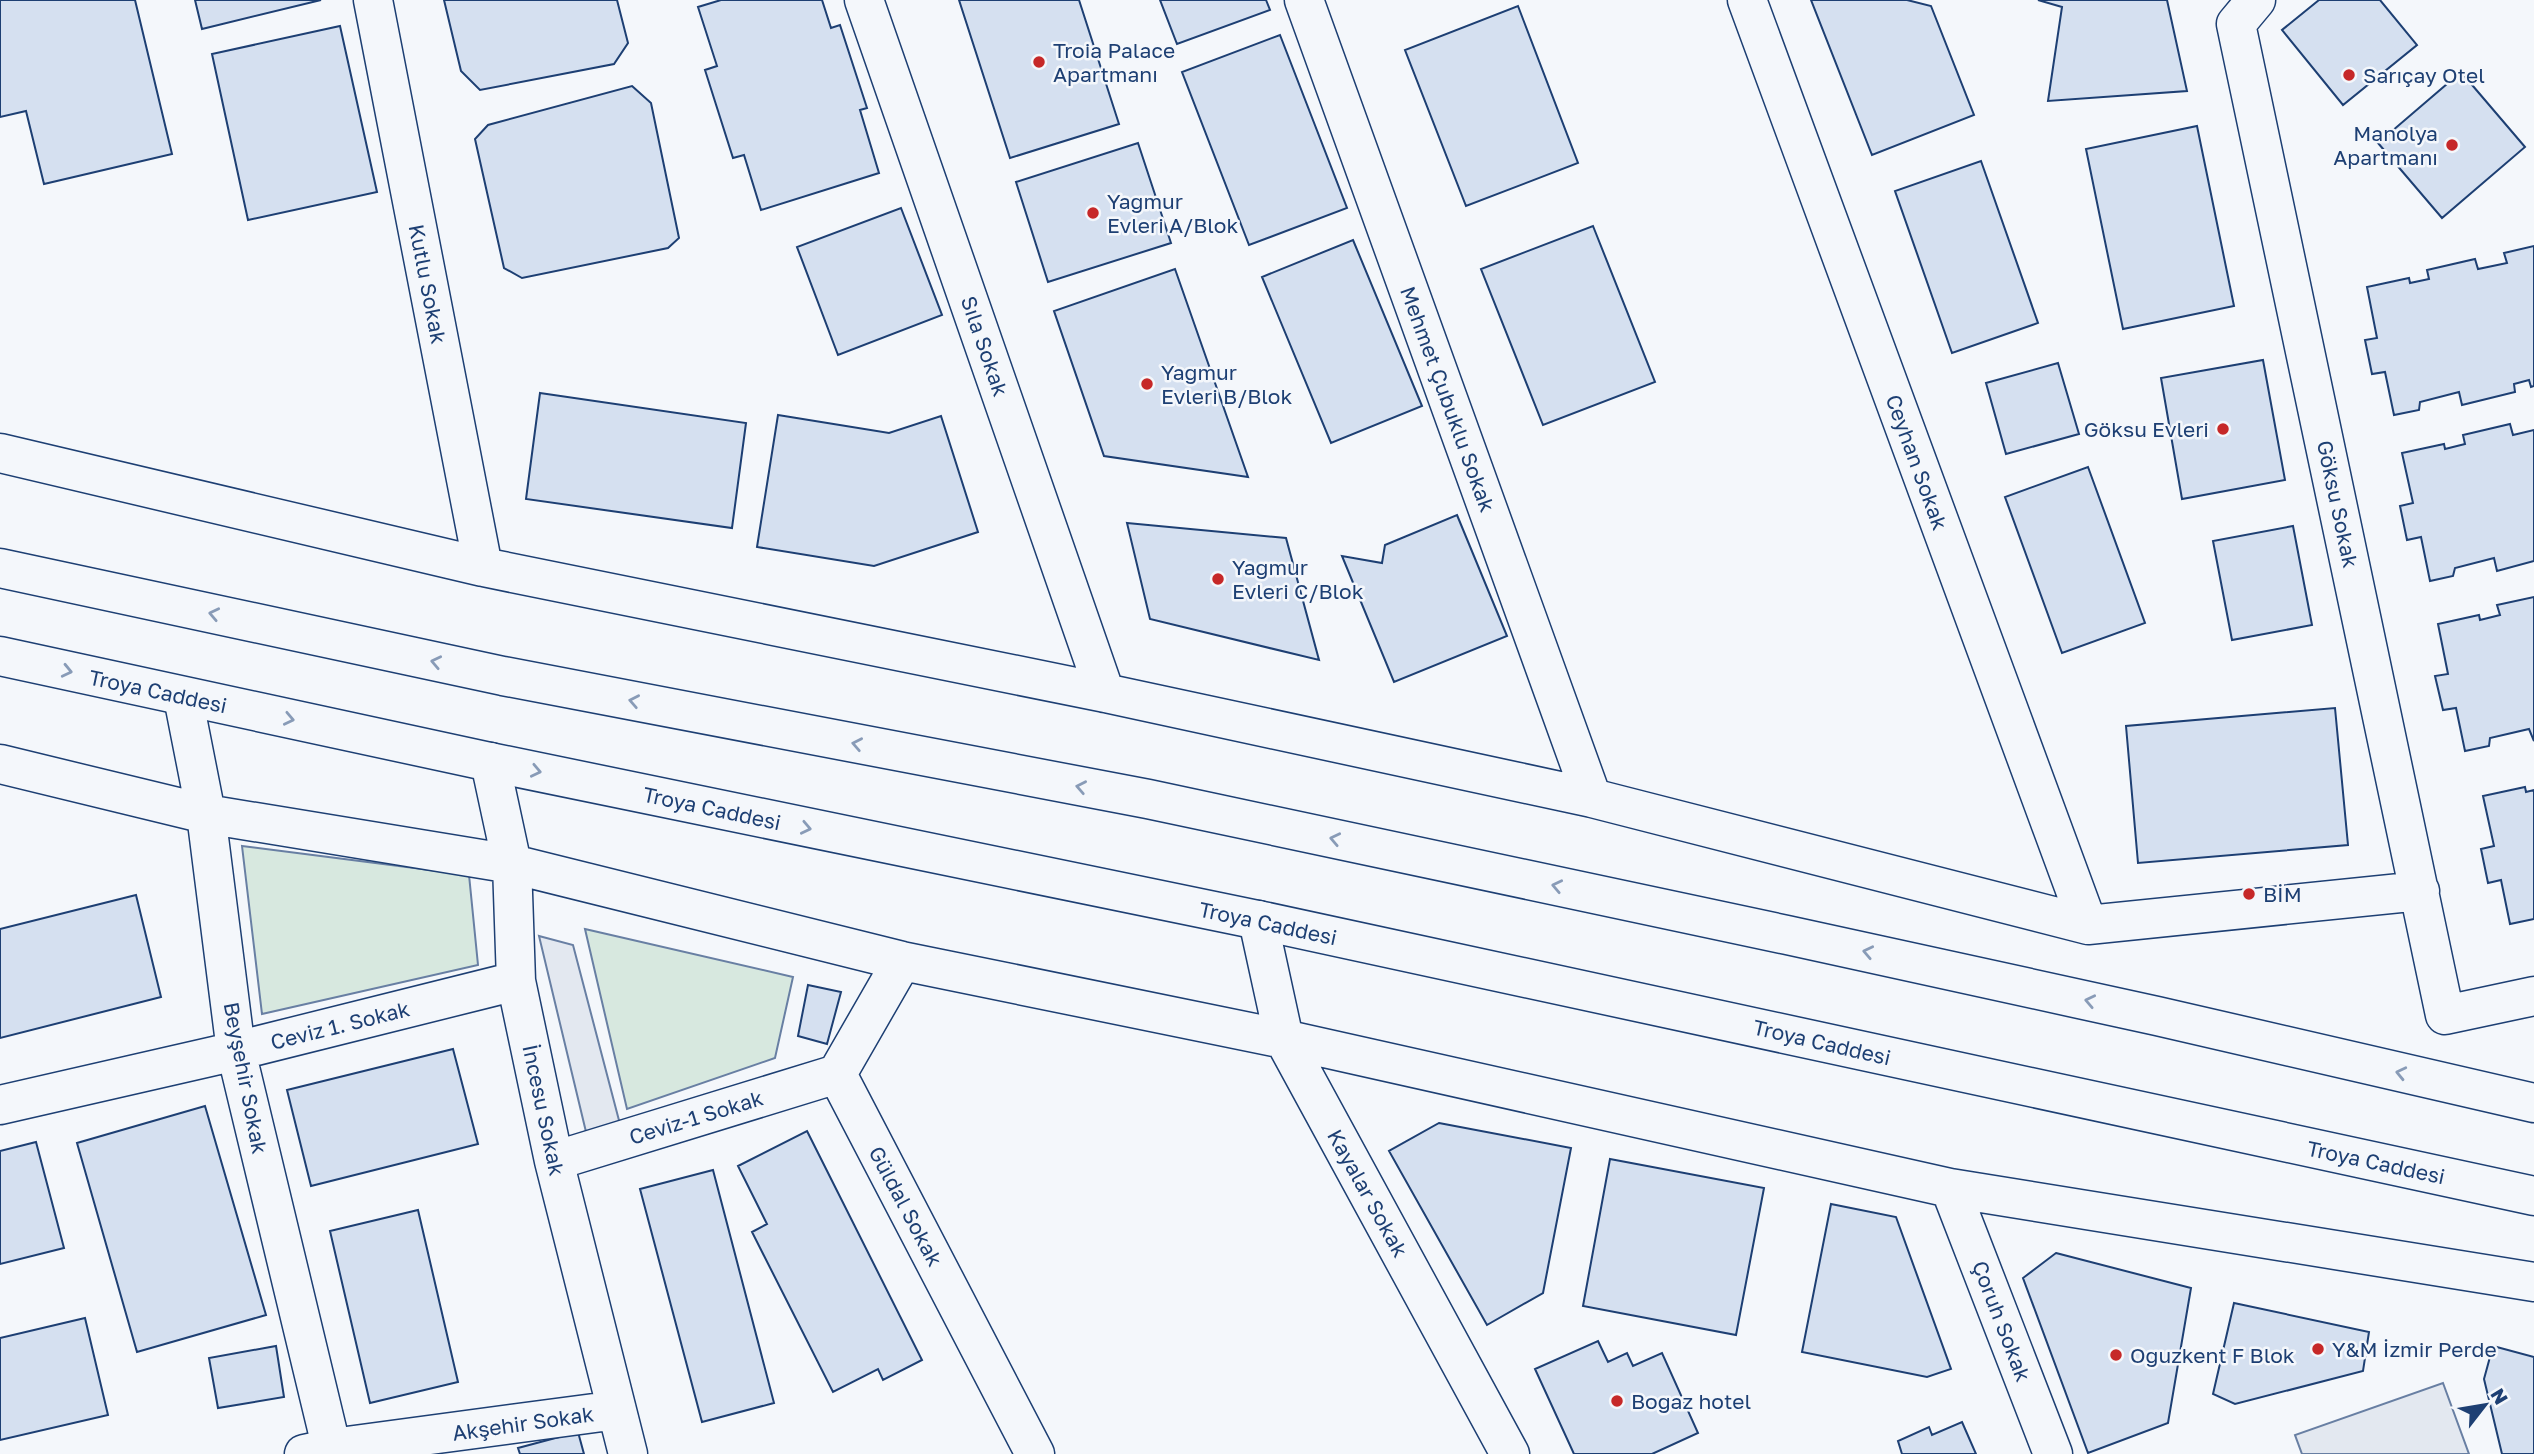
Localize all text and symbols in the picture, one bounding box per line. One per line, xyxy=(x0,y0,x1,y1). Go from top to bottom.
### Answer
place label: Troia Palace Apartmanı xyxy=(1053,37,1175,87)
marker: Troia Palace Apartmanı xyxy=(1031,54,1047,70)
place label: Sarıçay Otel xyxy=(2363,62,2485,88)
marker: Sarıçay Otel xyxy=(2341,67,2357,83)
place label: Manolya Apartmanı xyxy=(2333,120,2438,170)
marker: Manolya Apartmanı xyxy=(2444,137,2460,153)
place label: Yağmur Evleri A/Blok xyxy=(1107,188,1238,238)
marker: Yağmur Evleri A/Blok xyxy=(1085,205,1101,221)
street label: Kutlu Sokak xyxy=(404,222,452,346)
street label: Mehmet Çubuklu Sokak xyxy=(1395,283,1501,515)
street label: Sıla Sokak xyxy=(956,292,1014,400)
place label: Yağmur Evleri B/Blok xyxy=(1161,359,1292,409)
marker: Yağmur Evleri B/Blok xyxy=(1139,376,1155,392)
street label: Ceyhan Sokak xyxy=(1880,391,1954,533)
place label: Göksu Evleri xyxy=(2084,416,2209,442)
marker: Göksu Evleri xyxy=(2215,421,2231,437)
street label: Göksu Sokak xyxy=(2312,438,2364,570)
place label: Yağmur Evleri C/Blok xyxy=(1232,554,1364,604)
marker: Yağmur Evleri C/Blok xyxy=(1210,571,1226,587)
one-way arrow xyxy=(208,607,220,622)
one-way arrow xyxy=(430,655,442,670)
one-way arrow xyxy=(61,663,73,678)
street label: Troya Caddesi xyxy=(87,664,229,718)
one-way arrow xyxy=(628,694,640,709)
one-way arrow xyxy=(283,711,295,726)
one-way arrow xyxy=(851,737,863,752)
one-way arrow xyxy=(530,763,542,778)
one-way arrow xyxy=(1075,780,1087,795)
street label: Troya Caddesi xyxy=(641,781,783,835)
one-way arrow xyxy=(800,819,812,834)
one-way arrow xyxy=(1329,833,1341,847)
one-way arrow xyxy=(1551,880,1563,895)
place label: BİM xyxy=(2263,881,2302,907)
marker: BİM xyxy=(2241,886,2257,902)
street label: Troya Caddesi xyxy=(1197,896,1339,950)
one-way arrow xyxy=(1862,946,1874,961)
street label: Ceviz 1. Sokak xyxy=(268,995,412,1055)
one-way arrow xyxy=(2084,995,2096,1009)
street label: Beyşehir Sokak xyxy=(219,1000,274,1156)
street label: Troya Caddesi xyxy=(1751,1014,1893,1070)
street label: İncesu Sokak xyxy=(517,1042,571,1178)
one-way arrow xyxy=(2396,1067,2408,1081)
street label: Ceviz-1 Sokak xyxy=(626,1084,766,1150)
street label: Kayalar Sokak xyxy=(1322,1125,1414,1262)
street label: Troya Caddesi xyxy=(2305,1135,2447,1189)
street label: Güldal Sokak xyxy=(863,1142,949,1271)
street label: Çoruh Sokak xyxy=(1967,1257,2037,1385)
place label: Y&M İzmir Perde xyxy=(2332,1336,2497,1362)
marker: Y&M İzmir Perde xyxy=(2310,1341,2326,1357)
place label: Oğuzkent F Blok xyxy=(2130,1342,2295,1368)
marker: Oğuzkent F Blok xyxy=(2108,1347,2124,1363)
north arrow xyxy=(2450,1370,2520,1440)
text: N xyxy=(2486,1384,2514,1408)
place label: Bogaz hotel xyxy=(1631,1388,1751,1414)
marker: Bogaz hotel xyxy=(1609,1393,1625,1409)
street label: Akşehir Sokak xyxy=(451,1400,596,1446)

